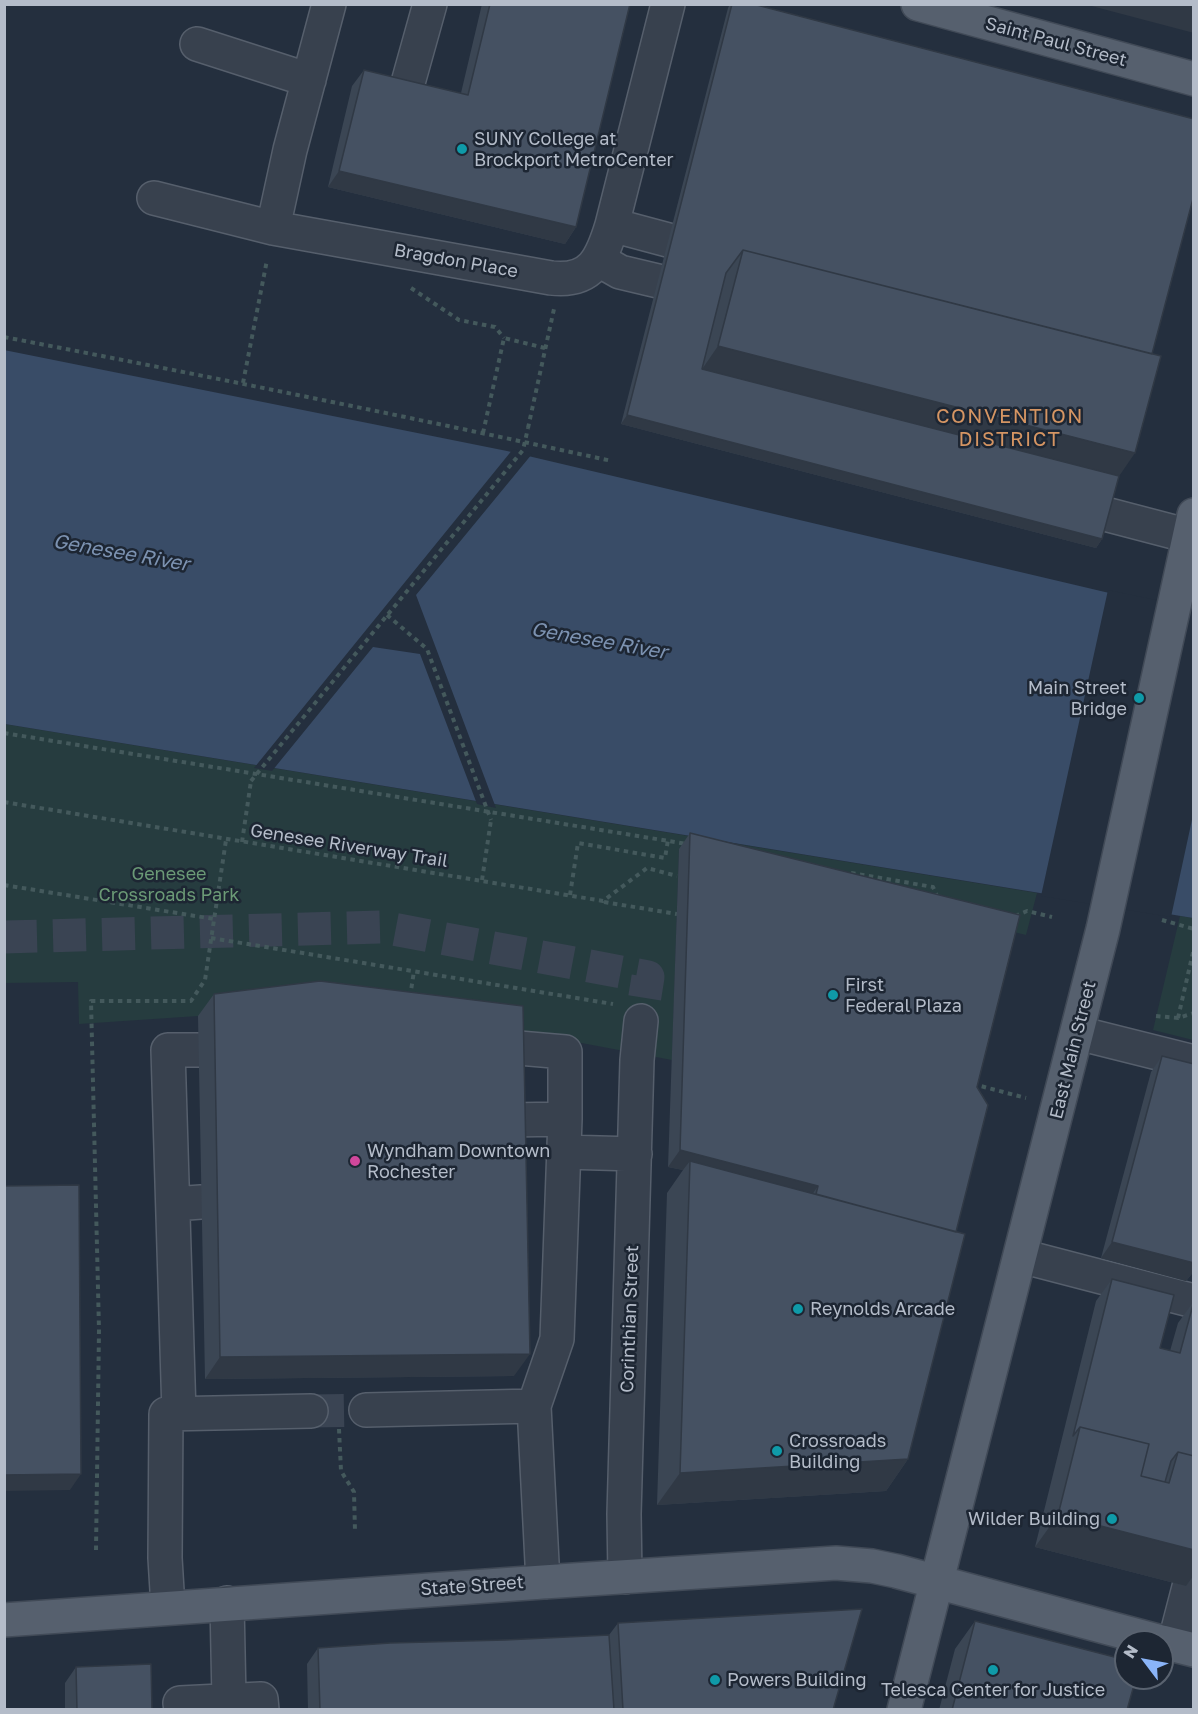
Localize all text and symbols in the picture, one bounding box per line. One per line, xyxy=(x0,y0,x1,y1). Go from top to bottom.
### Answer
street label: Saint Paul Street xyxy=(983,13,1129,71)
place label: SUNY College at Brockport MetroCenter xyxy=(474,128,674,170)
marker: SUNY College at Brockport MetroCenter xyxy=(455,142,469,156)
street label: Bragdon Place xyxy=(392,239,520,283)
district label: CONVENTION DISTRICT xyxy=(936,405,1084,452)
water label: Genesee River xyxy=(51,529,191,577)
water label: Genesee River xyxy=(529,617,669,665)
place label: Main Street Bridge xyxy=(1028,677,1127,720)
marker: Main Street Bridge xyxy=(1132,691,1146,705)
street label: Genesee Riverway Trail xyxy=(249,820,449,872)
park label: Genesee Crossroads Park xyxy=(99,863,239,906)
place label: First Federal Plaza xyxy=(845,974,962,1016)
street label: East Main Street xyxy=(1045,979,1101,1121)
marker: First Federal Plaza xyxy=(826,988,840,1002)
place label: Wyndham Downtown Rochester xyxy=(367,1140,550,1182)
marker: Wyndham Downtown Rochester xyxy=(348,1154,362,1168)
street label: Corinthian Street xyxy=(617,1245,643,1393)
place label: Reynolds Arcade xyxy=(810,1298,955,1320)
marker: Reynolds Arcade xyxy=(791,1302,805,1316)
place label: Crossroads Building xyxy=(789,1430,886,1472)
marker: Crossroads Building xyxy=(770,1444,784,1458)
place label: Wilder Building xyxy=(968,1508,1100,1530)
marker: Wilder Building xyxy=(1105,1512,1119,1526)
street label: State Street xyxy=(419,1572,525,1600)
north arrow xyxy=(1114,1630,1174,1690)
text: N xyxy=(1119,1641,1142,1662)
marker: Telesca Center for Justice xyxy=(986,1663,1000,1677)
place label: Powers Building xyxy=(727,1669,867,1691)
marker: Powers Building xyxy=(708,1673,722,1687)
place label: Telesca Center for Justice xyxy=(881,1679,1105,1701)

